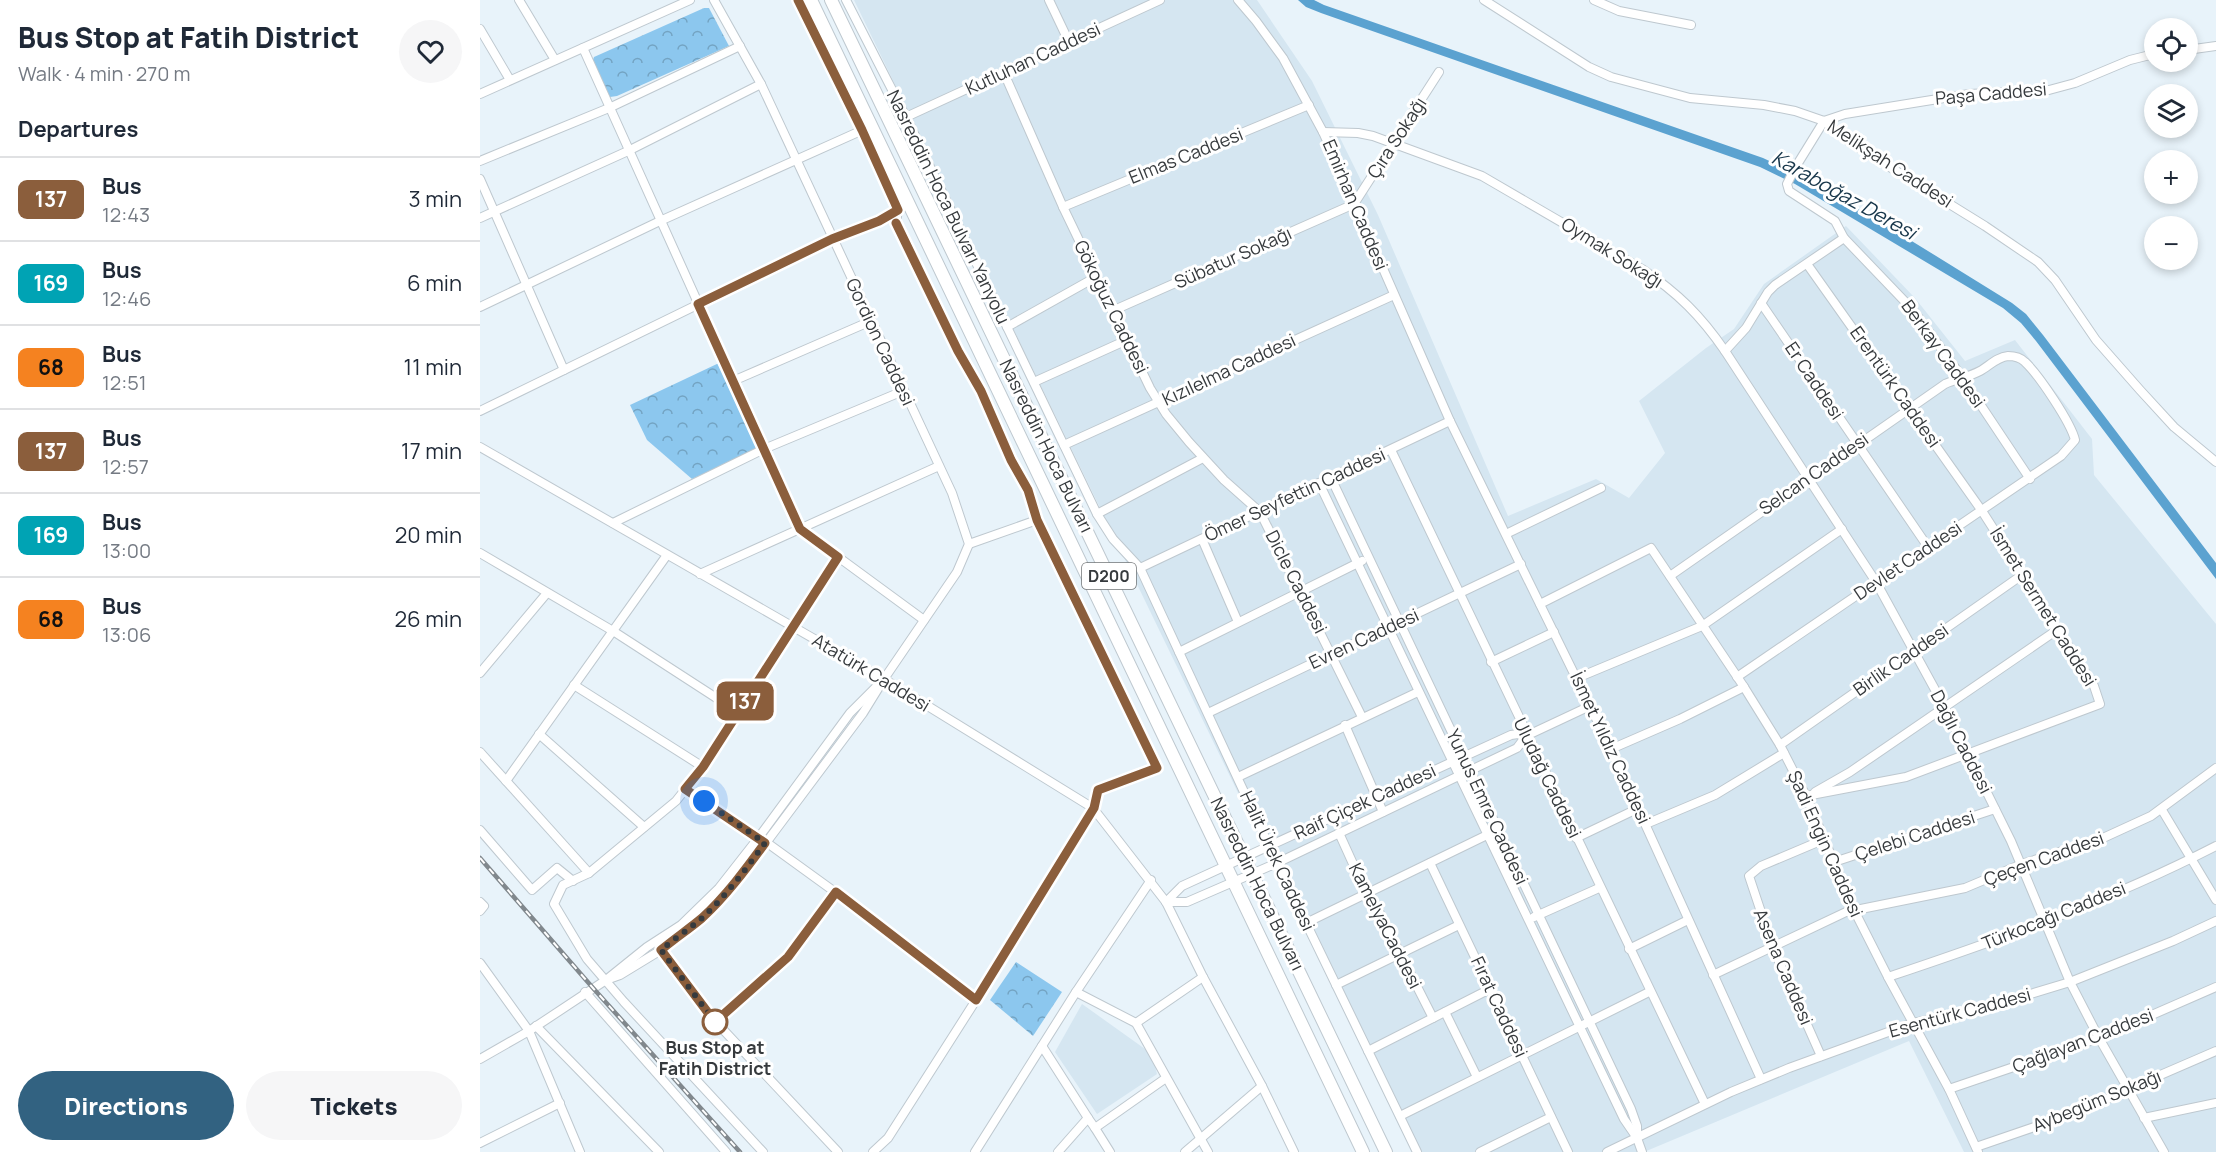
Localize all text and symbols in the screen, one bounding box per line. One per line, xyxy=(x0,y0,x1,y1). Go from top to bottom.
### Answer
street label: Kutluhan Caddesi xyxy=(961,16,1104,100)
text: Bus Stop at Fatih District xyxy=(18,18,359,56)
map controls xyxy=(2144,18,2198,270)
button: locate xyxy=(2144,18,2198,72)
button: heart xyxy=(399,20,462,83)
text: Walk · 4 min · 270 m xyxy=(18,60,190,87)
street label: Paşa Caddesi xyxy=(1934,76,2048,110)
button: layers xyxy=(2144,84,2198,138)
street label: Nasreddin Hoca Bulvarı Yanyolu xyxy=(882,86,1016,327)
street label: Çıra Sokağı xyxy=(1361,92,1431,183)
text: Departures xyxy=(18,114,138,144)
street label: Melikşah Caddesi xyxy=(1823,114,1958,213)
street label: Elmas Caddesi xyxy=(1125,121,1246,189)
street label: Emirhan Caddesi xyxy=(1318,136,1394,274)
water label: Karaboğaz Deresi xyxy=(1767,144,1923,247)
button: + xyxy=(2144,150,2198,204)
text: Bus xyxy=(102,171,142,201)
text: 3 min xyxy=(409,184,462,214)
text: 137 xyxy=(35,185,67,213)
text: 12:43 xyxy=(102,201,150,228)
street label: Oymak Sokağı xyxy=(1557,211,1668,293)
button: − xyxy=(2144,216,2198,270)
street label: Sübatur Sokağı xyxy=(1170,221,1295,294)
street label: Gökoğuz Caddesi xyxy=(1069,236,1155,377)
text: Bus xyxy=(102,255,142,285)
text: 6 min xyxy=(407,268,462,298)
text: 169 xyxy=(34,269,68,297)
street label: Gordion Caddesi xyxy=(841,274,921,409)
text: 12:46 xyxy=(102,285,151,312)
street label: Berkay Caddesi xyxy=(1897,295,1991,412)
street label: Erentürk Caddesi xyxy=(1845,321,1947,452)
street label: Kızılelma Caddesi xyxy=(1158,328,1299,411)
street label: Er Caddesi xyxy=(1780,337,1850,424)
text: Bus xyxy=(102,339,142,369)
text: 11 min xyxy=(404,352,462,382)
text: 68 xyxy=(38,353,64,381)
street label: Nasreddin Hoca Bulvarı xyxy=(994,355,1099,536)
text: 12:51 xyxy=(102,369,147,396)
text: Bus xyxy=(102,423,142,453)
street label: Selcan Caddesi xyxy=(1754,427,1873,520)
text: 17 min xyxy=(401,436,462,466)
text: 137 xyxy=(35,437,67,465)
street label: Ömer Seyfettin Caddesi xyxy=(1200,442,1389,547)
text: 12:57 xyxy=(102,453,149,480)
text: Bus xyxy=(102,507,142,537)
street label: Devlet Caddesi xyxy=(1849,515,1966,605)
text: 20 min xyxy=(395,520,462,550)
text: 169 xyxy=(34,521,68,549)
street label: İsmet Sermet Caddesi xyxy=(1985,522,2103,691)
street label: Dicle Caddesi xyxy=(1261,526,1333,637)
text: 13:00 xyxy=(102,537,151,564)
road number: D200 xyxy=(1082,563,1136,589)
text: Bus xyxy=(102,591,142,621)
street label: Evren Caddesi xyxy=(1305,602,1422,674)
text: 26 min xyxy=(395,604,462,634)
text: 68 xyxy=(38,605,64,633)
street label: Birlik Caddesi xyxy=(1848,618,1953,701)
text: 13:06 xyxy=(102,621,151,648)
street label: Atatürk Caddesi xyxy=(808,627,935,717)
street label: İsmet Yıldız Caddesi xyxy=(1565,668,1657,827)
line badge: 137 xyxy=(710,682,780,720)
street label: Dağlı Caddesi xyxy=(1926,686,1998,797)
text: 137 xyxy=(729,687,761,715)
street label: Uludağ Caddesi xyxy=(1508,714,1587,842)
street label: Yunus Emre Caddesi xyxy=(1441,725,1534,888)
street label: Raif Çiçek Caddesi xyxy=(1290,758,1439,844)
street label: Şadi Engin Caddesi xyxy=(1783,767,1869,921)
your location xyxy=(689,786,719,816)
street label: Halit Ürek Caddesi xyxy=(1235,787,1321,934)
street label: Nasreddin Hoca Bulvarı xyxy=(1205,793,1310,974)
street label: Çelebi Caddesi xyxy=(1852,804,1978,866)
street label: Çeçen Caddesi xyxy=(1980,825,2107,891)
street label: KamelyaCaddesi xyxy=(1344,859,1428,993)
street label: Türkocağı Caddesi xyxy=(1978,875,2129,955)
street label: Asena Caddesi xyxy=(1749,905,1819,1028)
street label: Fırat Caddesi xyxy=(1466,952,1534,1061)
street label: Esentürk Caddesi xyxy=(1886,982,2033,1043)
street label: Çağlayan Caddesi xyxy=(2009,1002,2157,1078)
marker: Bus Stop at Fatih District xyxy=(702,1009,728,1035)
place label: Bus Stop at Fatih District xyxy=(659,1035,771,1080)
street label: Aybegüm Sokağı xyxy=(2029,1063,2165,1137)
button: Directions xyxy=(18,1071,234,1140)
button: Tickets xyxy=(246,1071,462,1140)

